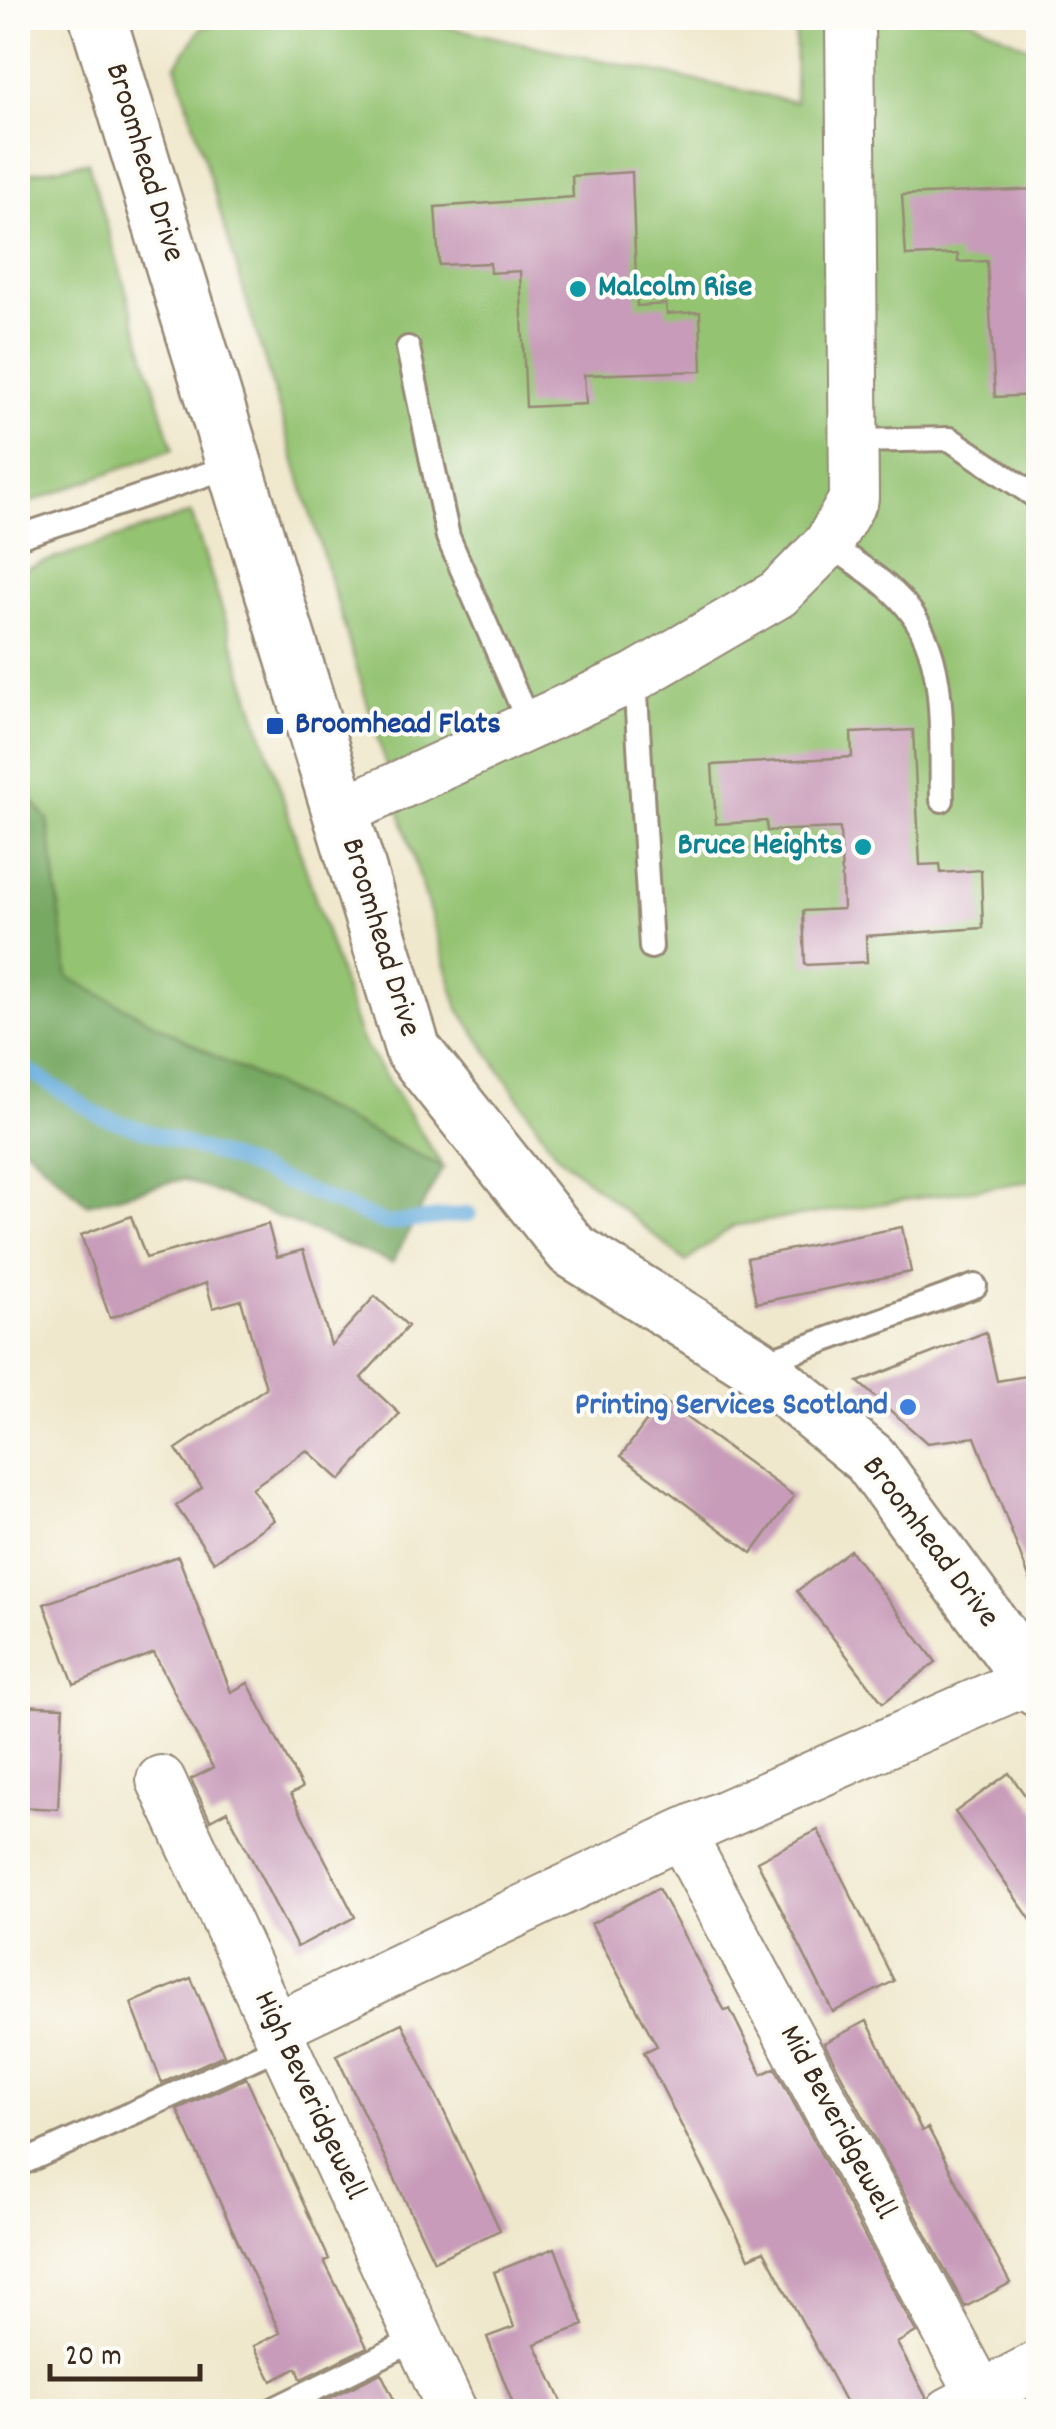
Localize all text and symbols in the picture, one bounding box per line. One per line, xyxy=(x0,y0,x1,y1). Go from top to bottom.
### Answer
street label: Broomhead Drive xyxy=(91,58,195,268)
place label: Malcolm Rise xyxy=(598,266,752,312)
marker: Malcolm Rise xyxy=(567,278,589,300)
place label: Broomhead Flats xyxy=(295,703,501,749)
marker: Broomhead Flats xyxy=(264,715,286,737)
place label: Bruce Heights xyxy=(678,824,843,870)
street label: Broomhead Drive xyxy=(327,833,431,1043)
marker: Bruce Heights xyxy=(852,836,874,858)
place label: Printing Services Scotland xyxy=(575,1384,888,1430)
marker: Printing Services Scotland xyxy=(897,1396,919,1418)
street label: Broomhead Drive xyxy=(849,1447,1009,1639)
street label: High Beveridgewell xyxy=(239,1984,377,2208)
street label: Mid Beveridgewell xyxy=(765,2018,907,2229)
scale bar xyxy=(50,2319,200,2381)
text: 20 m xyxy=(65,2337,122,2380)

